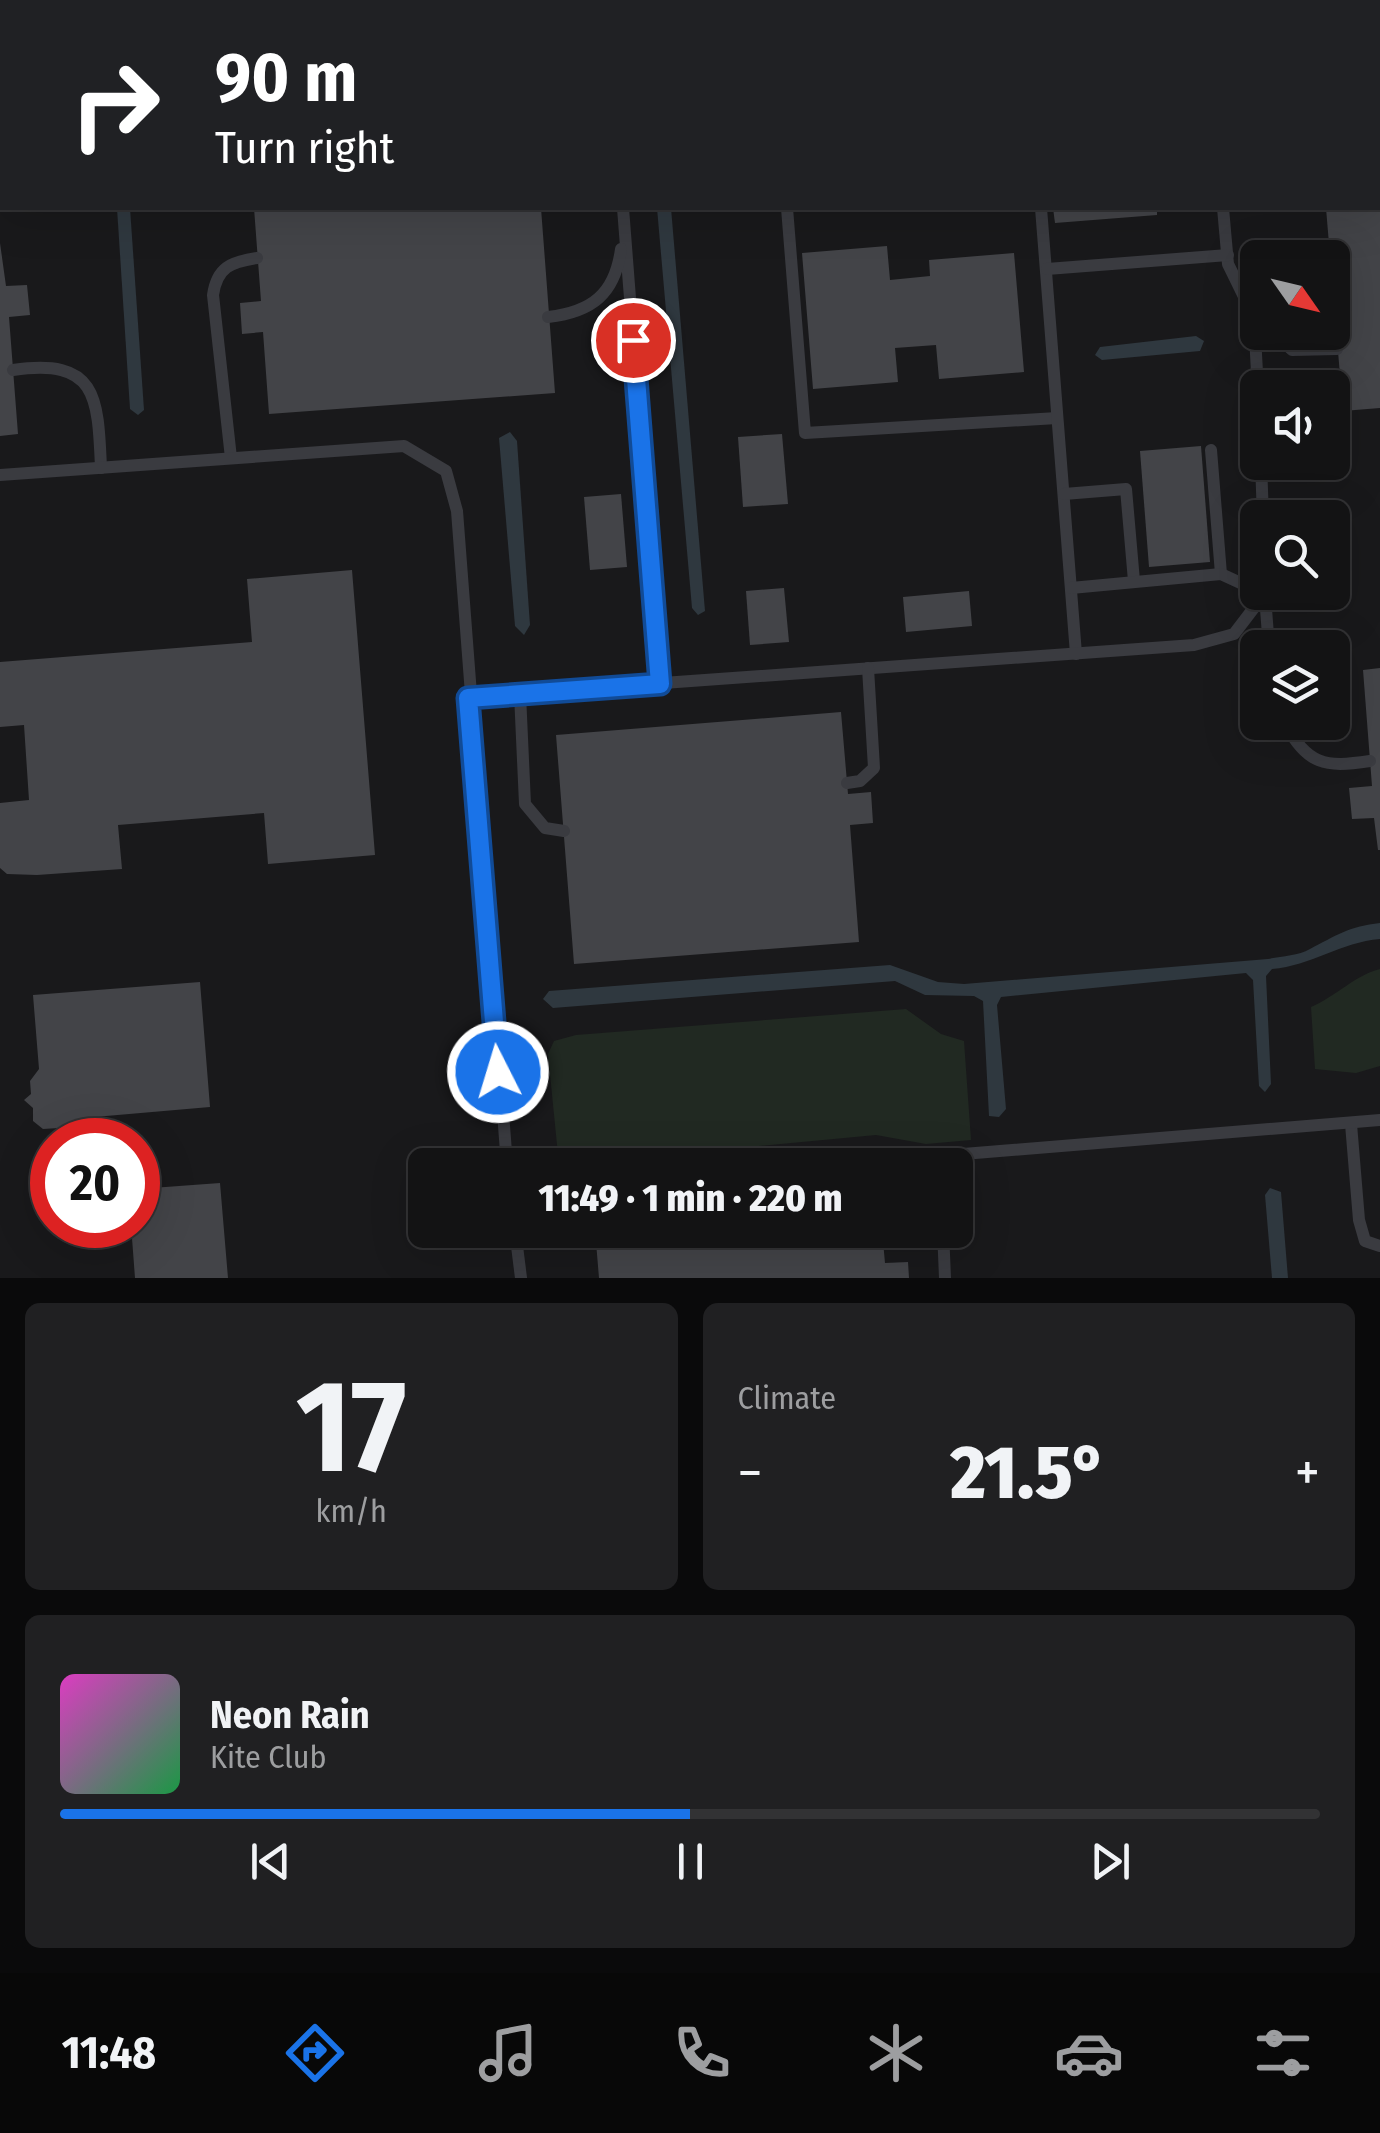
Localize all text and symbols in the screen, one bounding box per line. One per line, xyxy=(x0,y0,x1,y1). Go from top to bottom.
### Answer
text: 90 m xyxy=(215,36,357,120)
icon: right xyxy=(50,40,180,170)
text: Turn right xyxy=(215,121,394,175)
north arrow xyxy=(1240,240,1350,350)
map controls xyxy=(1240,240,1350,740)
pin xyxy=(591,298,676,383)
icon: arrive xyxy=(606,313,661,368)
button: sound xyxy=(1240,370,1350,480)
button: search xyxy=(1240,500,1350,610)
button: layers xyxy=(1240,630,1350,740)
position arrow xyxy=(446,1020,550,1124)
speed limit sign: 20 xyxy=(30,1118,160,1248)
text: 11:49 · 1 min · 220 m xyxy=(538,1175,843,1221)
text: 17 xyxy=(296,1349,406,1505)
text: Climate xyxy=(738,1379,836,1417)
text: 21.5° xyxy=(950,1428,1107,1518)
text: − xyxy=(738,1440,762,1506)
text: + xyxy=(1295,1440,1320,1506)
text: km/h xyxy=(316,1492,387,1530)
text: Neon Rain xyxy=(210,1692,370,1738)
text: Kite Club xyxy=(210,1738,326,1776)
icon: previous xyxy=(243,1834,298,1889)
icon: pause xyxy=(663,1834,718,1889)
icon: next xyxy=(1083,1834,1138,1889)
icon: directions xyxy=(280,2018,350,2088)
icon: music xyxy=(473,2018,543,2088)
icon: phone xyxy=(667,2018,737,2088)
icon: climate xyxy=(861,2018,931,2088)
icon: car xyxy=(1054,2018,1124,2088)
icon: filters xyxy=(1248,2018,1318,2088)
text: 11:48 xyxy=(62,2026,156,2080)

